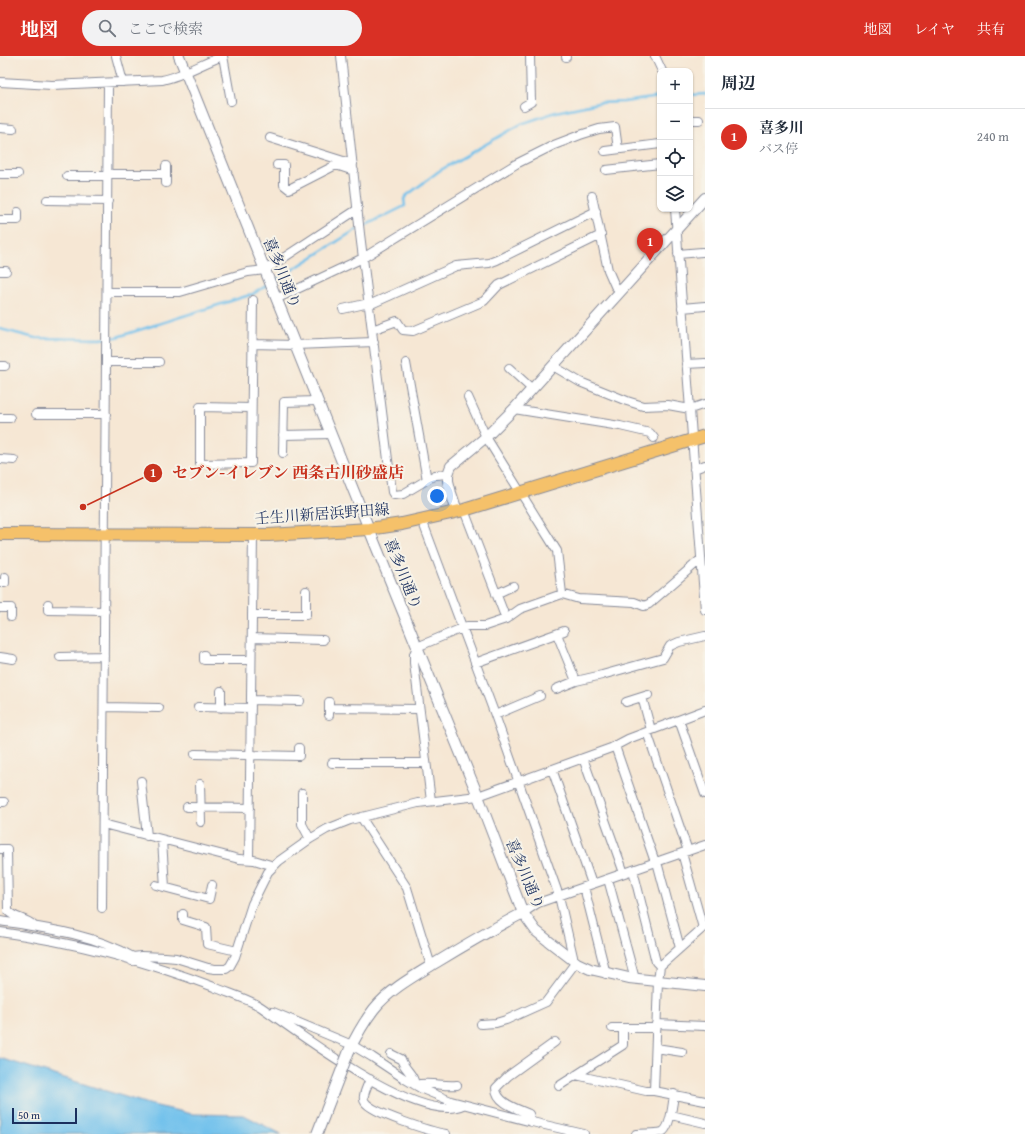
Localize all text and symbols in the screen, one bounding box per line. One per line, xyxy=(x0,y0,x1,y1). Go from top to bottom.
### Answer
search box xyxy=(82,10,362,46)
text: 地図 xyxy=(20,15,58,43)
icon: search xyxy=(96,17,118,39)
text: ここで検索 xyxy=(128,18,203,39)
text: 地図 xyxy=(864,19,892,39)
text: レイヤ xyxy=(914,19,955,39)
text: 共有 xyxy=(977,19,1005,39)
map controls xyxy=(657,68,693,212)
button: + xyxy=(657,68,693,104)
text: 周辺 xyxy=(721,70,755,95)
button: − xyxy=(657,104,693,140)
text: 喜多川 xyxy=(759,117,804,138)
text: 1 xyxy=(731,127,737,146)
text: 240 m xyxy=(977,127,1009,146)
text: バス停 xyxy=(759,139,798,158)
button: locate xyxy=(657,140,693,176)
button: layers xyxy=(657,176,693,212)
pin: 1 xyxy=(637,228,663,261)
street label: 喜多川通り xyxy=(259,234,306,312)
callout: セブン-イレブン 西条古川砂盛店 xyxy=(143,459,413,487)
text: セブン-イレブン 西条古川砂盛店 xyxy=(172,460,404,484)
text: 1 xyxy=(150,464,156,481)
your location xyxy=(427,486,447,506)
street label: 壬生川新居浜野田線 xyxy=(254,498,390,529)
street label: 喜多川通り xyxy=(380,535,427,613)
street label: 喜多川通り xyxy=(501,835,550,912)
scale bar xyxy=(12,1106,77,1125)
text: 50 m xyxy=(18,1107,40,1123)

